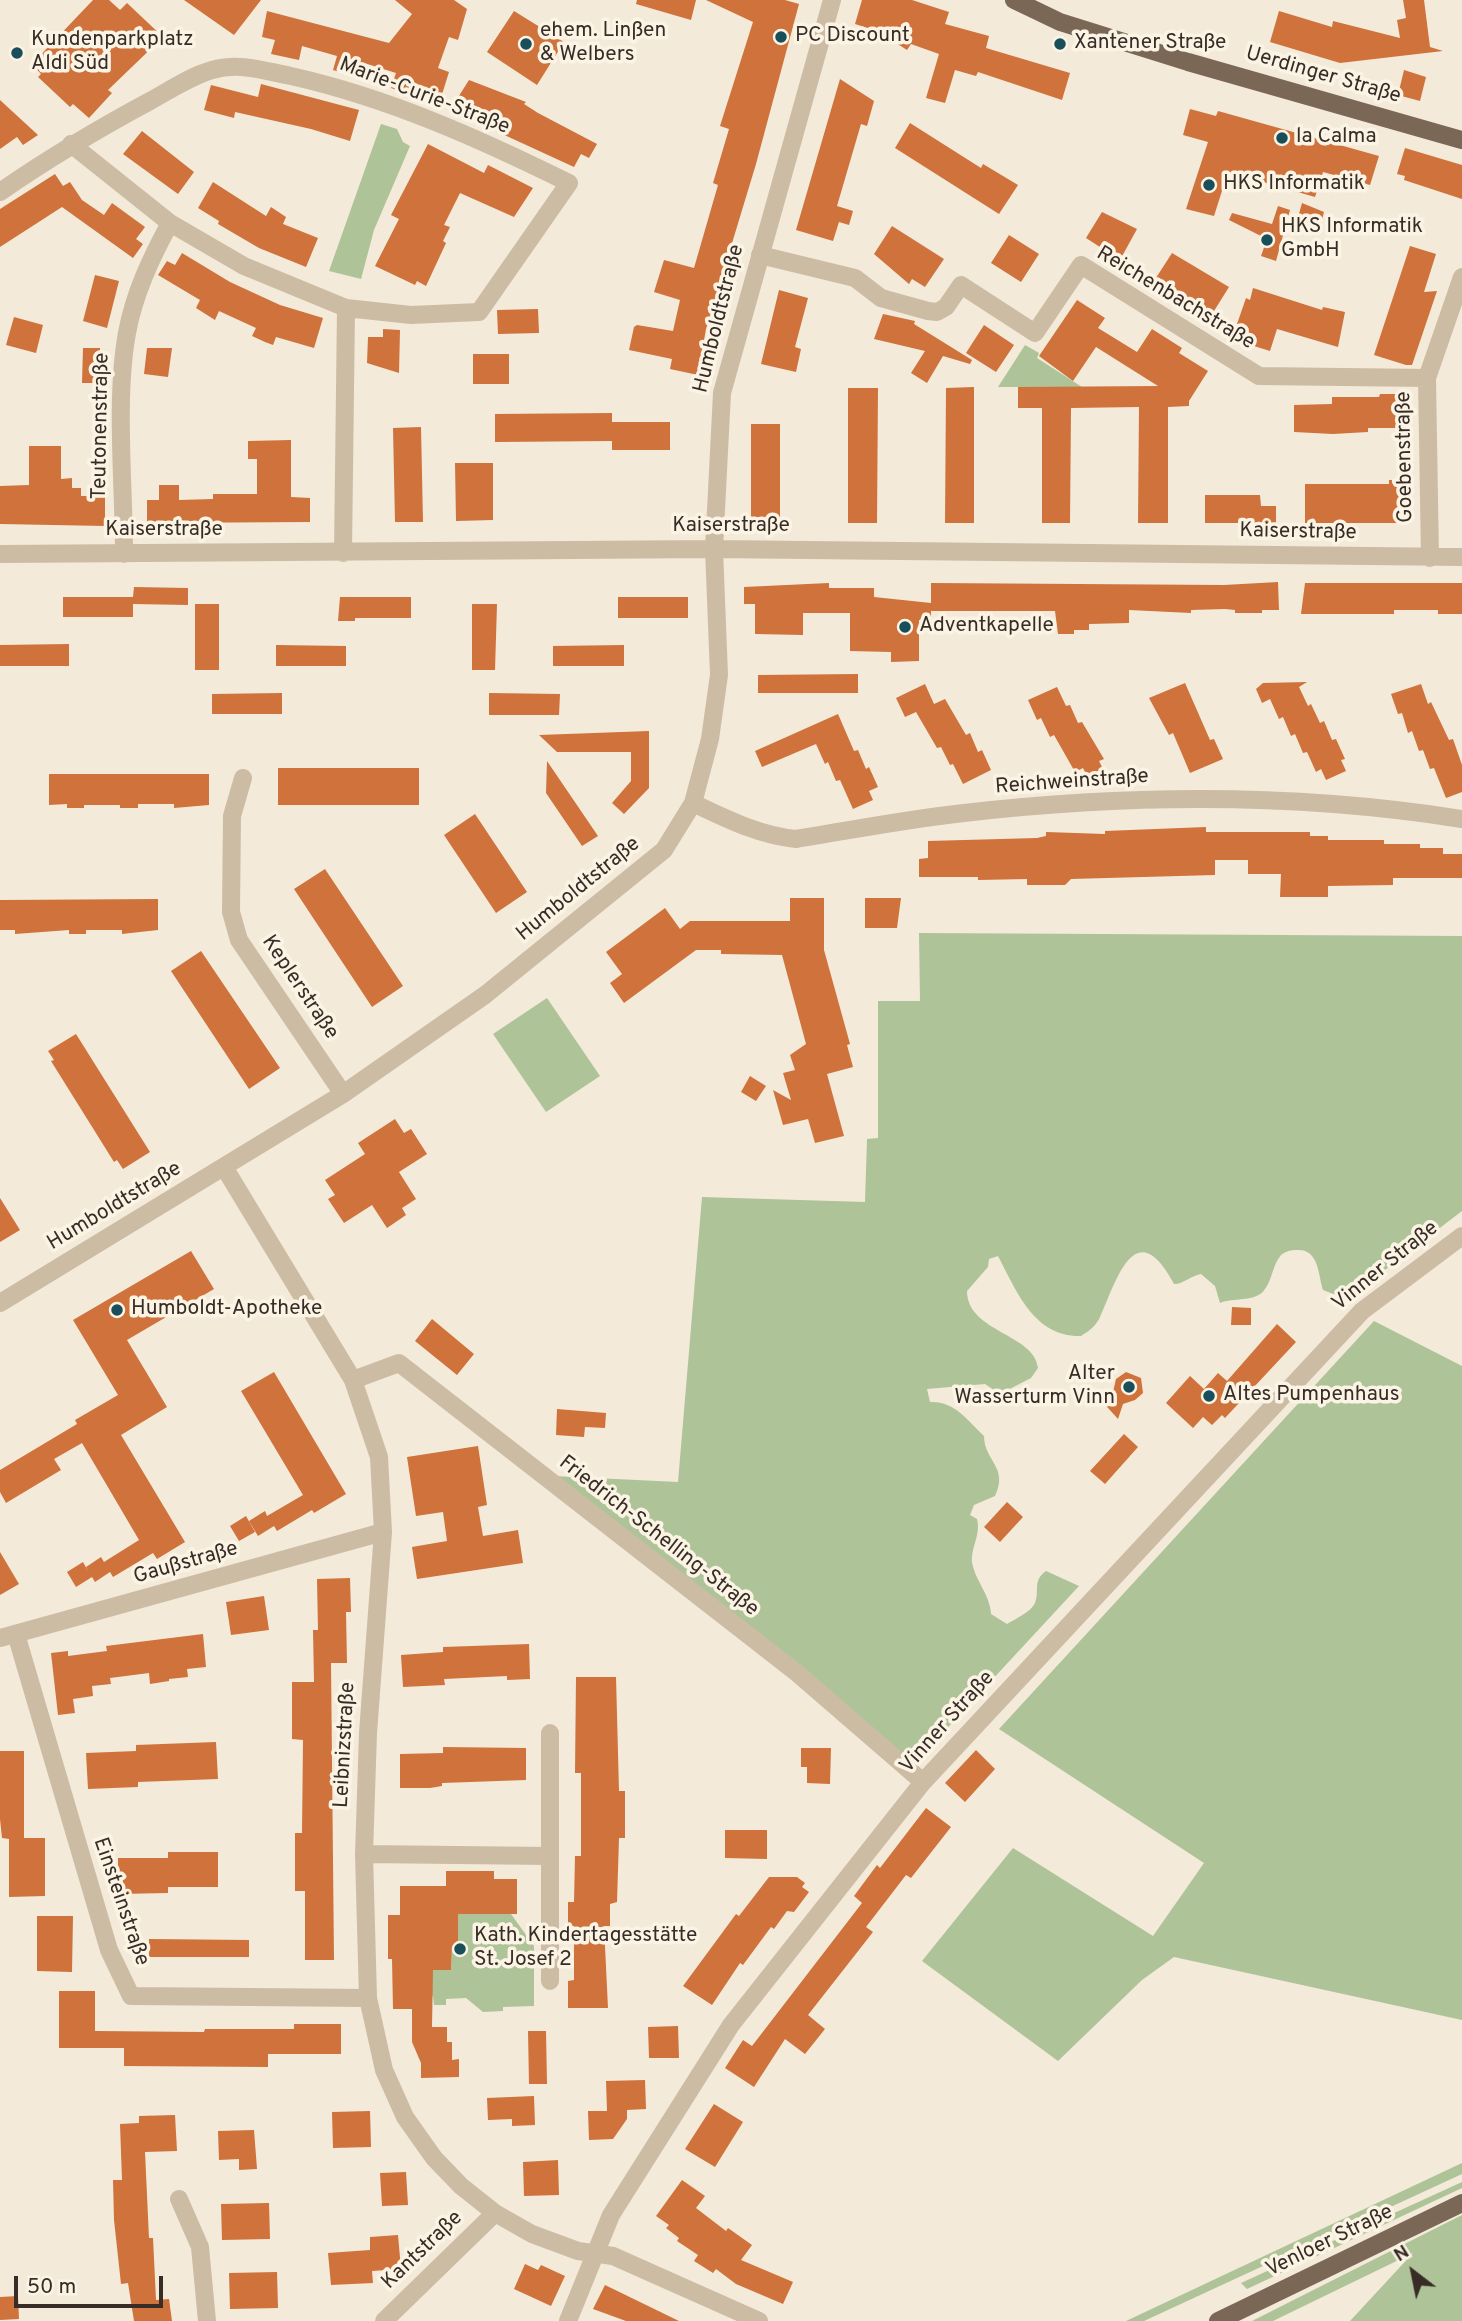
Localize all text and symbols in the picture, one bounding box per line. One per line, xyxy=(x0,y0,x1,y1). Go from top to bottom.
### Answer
place label: ehem. Linßen & Welbers xyxy=(540,19,666,69)
place label: PC Discount xyxy=(795,24,910,50)
place label: Kundenparkplatz Aldi Süd xyxy=(31,28,194,78)
marker: PC Discount xyxy=(773,29,789,45)
place label: Xantener Straße xyxy=(1074,31,1226,57)
marker: ehem. Linßen & Welbers xyxy=(518,36,534,52)
marker: Xantener Straße xyxy=(1052,36,1068,52)
street label: Uerdinger Straße xyxy=(1242,42,1404,110)
marker: Kundenparkplatz Aldi Süd xyxy=(9,45,25,61)
street label: Marie-Curie-Straße xyxy=(335,53,513,141)
place label: la Calma xyxy=(1296,125,1377,151)
marker: la Calma xyxy=(1274,130,1290,146)
place label: HKS Informatik xyxy=(1223,172,1365,198)
marker: HKS Informatik xyxy=(1201,177,1217,193)
place label: HKS Informatik GmbH xyxy=(1281,215,1423,265)
marker: HKS Informatik GmbH xyxy=(1259,232,1275,248)
street label: Humboldtstraße xyxy=(689,242,751,396)
street label: Reichenbachstraße xyxy=(1091,242,1259,356)
street label: Teutonenstraße xyxy=(88,352,116,500)
street label: Goebenstraße xyxy=(1392,391,1420,523)
street label: Kaiserstraße xyxy=(672,514,790,540)
street label: Kaiserstraße xyxy=(105,518,223,544)
street label: Kaiserstraße xyxy=(1239,519,1357,547)
place label: Adventkapelle xyxy=(919,614,1054,640)
marker: Adventkapelle xyxy=(897,619,913,635)
street label: Reichweinstraße xyxy=(994,765,1150,801)
street label: Humboldtstraße xyxy=(512,832,646,948)
street label: Keplerstraße xyxy=(255,931,343,1045)
street label: Humboldtstraße xyxy=(43,1157,187,1257)
street label: Vinner Straße xyxy=(1328,1217,1444,1317)
place label: Humboldt-Apotheke xyxy=(131,1297,322,1323)
marker: Humboldt-Apotheke xyxy=(109,1302,125,1318)
place label: Alter Wasserturm Vinn xyxy=(954,1362,1115,1412)
marker: Alter Wasserturm Vinn xyxy=(1121,1379,1137,1395)
place label: Altes Pumpenhaus xyxy=(1223,1383,1399,1409)
marker: Altes Pumpenhaus xyxy=(1201,1388,1217,1404)
street label: Friedrich-Schelling-Straße xyxy=(553,1451,763,1623)
street label: Gaußstraße xyxy=(131,1537,241,1591)
street label: Vinner Straße xyxy=(895,1667,1001,1779)
street label: Leibnizstraße xyxy=(330,1681,362,1809)
street label: Einsteinstraße xyxy=(86,1835,154,1969)
place label: Kath. Kindertagesstätte St. Josef 2 xyxy=(474,1924,697,1974)
marker: Kath. Kindertagesstätte St. Josef 2 xyxy=(452,1941,468,1957)
street label: Venloer Straße xyxy=(1262,2200,1398,2284)
street label: Kantstraße xyxy=(377,2206,469,2296)
north arrow xyxy=(1378,2237,1448,2307)
text: N xyxy=(1390,2240,1414,2268)
scale bar xyxy=(18,2262,166,2306)
text: 50 m xyxy=(27,2274,76,2301)

